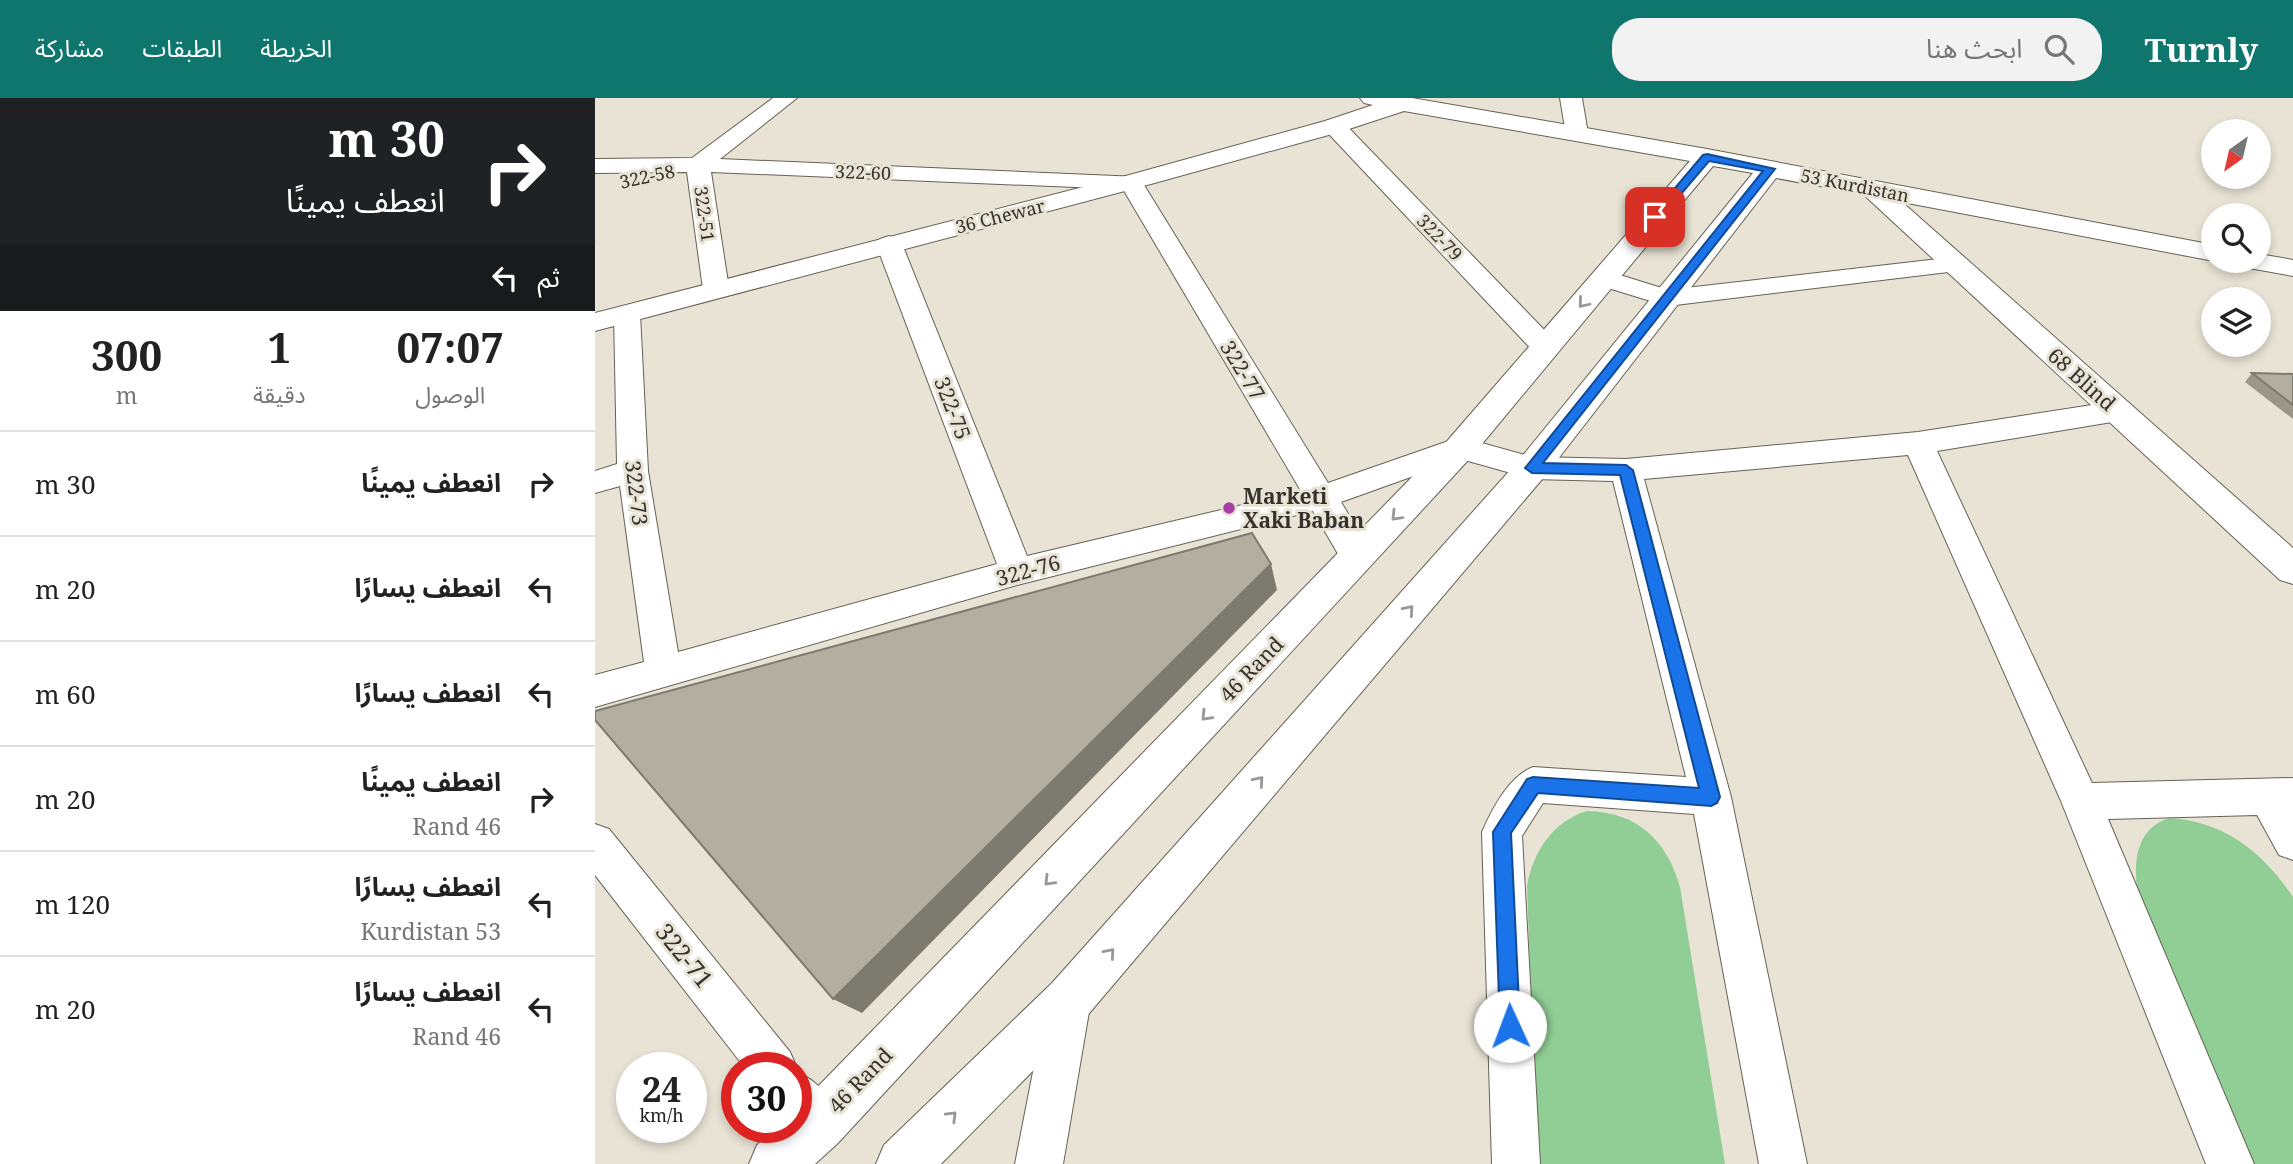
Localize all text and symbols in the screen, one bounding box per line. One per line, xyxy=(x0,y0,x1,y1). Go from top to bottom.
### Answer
search box xyxy=(1612,18,2102,81)
text: Turnly xyxy=(2144,27,2258,72)
text: ابحث هنا xyxy=(1926,30,2022,66)
icon: search xyxy=(2040,30,2078,68)
text: مشاركة xyxy=(35,31,104,64)
text: الطبقات xyxy=(142,31,222,64)
text: الخريطة xyxy=(260,31,332,64)
text: 30 m xyxy=(329,105,445,171)
north arrow xyxy=(2201,119,2271,189)
map controls xyxy=(2201,119,2271,357)
icon: right xyxy=(469,126,560,217)
street label: 322-58 xyxy=(617,158,677,194)
street label: 322-60 xyxy=(835,159,891,185)
street label: 53 Kurdistan xyxy=(1799,163,1912,207)
text: انعطف يمينًا xyxy=(286,178,445,221)
street label: 322-51 xyxy=(689,185,721,243)
pin xyxy=(1625,187,1685,247)
street label: 36 Chewar xyxy=(953,193,1048,239)
icon: arrive xyxy=(1636,198,1674,236)
button: search xyxy=(2201,203,2271,273)
street label: 322-79 xyxy=(1412,209,1468,265)
icon: left xyxy=(486,259,524,297)
text: ثم xyxy=(538,259,560,295)
button: layers xyxy=(2201,287,2271,357)
one-way arrow xyxy=(1579,294,1591,307)
text: 1 xyxy=(267,318,291,375)
text: 07:07 xyxy=(396,318,504,375)
text: 300 xyxy=(91,326,162,383)
street label: 322-77 xyxy=(1214,335,1272,405)
street label: 68 Blind xyxy=(2042,341,2122,417)
street label: 322-75 xyxy=(928,373,978,443)
text: دقيقة xyxy=(253,378,305,410)
text: الوصول xyxy=(415,378,485,410)
text: m xyxy=(116,379,137,411)
street label: 322-73 xyxy=(619,459,655,527)
text: انعطف يمينًا xyxy=(361,464,501,500)
icon: right xyxy=(522,465,560,503)
text: 30 m xyxy=(35,466,95,502)
place label: Marketi Xaki Baban xyxy=(1243,482,1364,534)
marker: Marketi Xaki Baban xyxy=(1221,500,1237,516)
one-way arrow xyxy=(1392,507,1405,520)
street label: 322-76 xyxy=(993,548,1063,592)
text: انعطف يسارًا xyxy=(355,569,501,605)
icon: left xyxy=(522,570,560,608)
text: 20 m xyxy=(35,571,95,607)
one-way arrow xyxy=(1401,605,1413,618)
street label: 46 Rand xyxy=(1213,630,1289,708)
text: انعطف يسارًا xyxy=(355,674,501,710)
icon: left xyxy=(522,675,560,713)
text: 60 m xyxy=(35,676,95,712)
one-way arrow xyxy=(1201,708,1214,721)
text: انعطف يمينًا xyxy=(361,763,501,799)
one-way arrow xyxy=(1251,776,1263,789)
icon: right xyxy=(522,780,560,818)
text: 20 m xyxy=(35,781,95,817)
text: 46 Rand xyxy=(412,810,501,842)
text: انعطف يسارًا xyxy=(355,868,501,904)
one-way arrow xyxy=(1045,873,1058,886)
icon: left xyxy=(522,885,560,923)
text: 120 m xyxy=(35,886,110,922)
text: 53 Kurdistan xyxy=(360,915,501,947)
street label: 322-71 xyxy=(649,916,721,994)
one-way arrow xyxy=(1102,948,1114,961)
text: انعطف يسارًا xyxy=(355,973,501,1009)
position arrow xyxy=(1473,989,1547,1063)
icon: left xyxy=(522,990,560,1028)
text: 20 m xyxy=(35,991,95,1027)
text: 46 Rand xyxy=(412,1020,501,1052)
street label: 46 Rand xyxy=(822,1041,898,1119)
speed limit sign: 30 xyxy=(721,1052,812,1143)
text: 24 xyxy=(642,1065,681,1112)
text: km/h xyxy=(639,1103,684,1127)
one-way arrow xyxy=(943,1111,956,1124)

